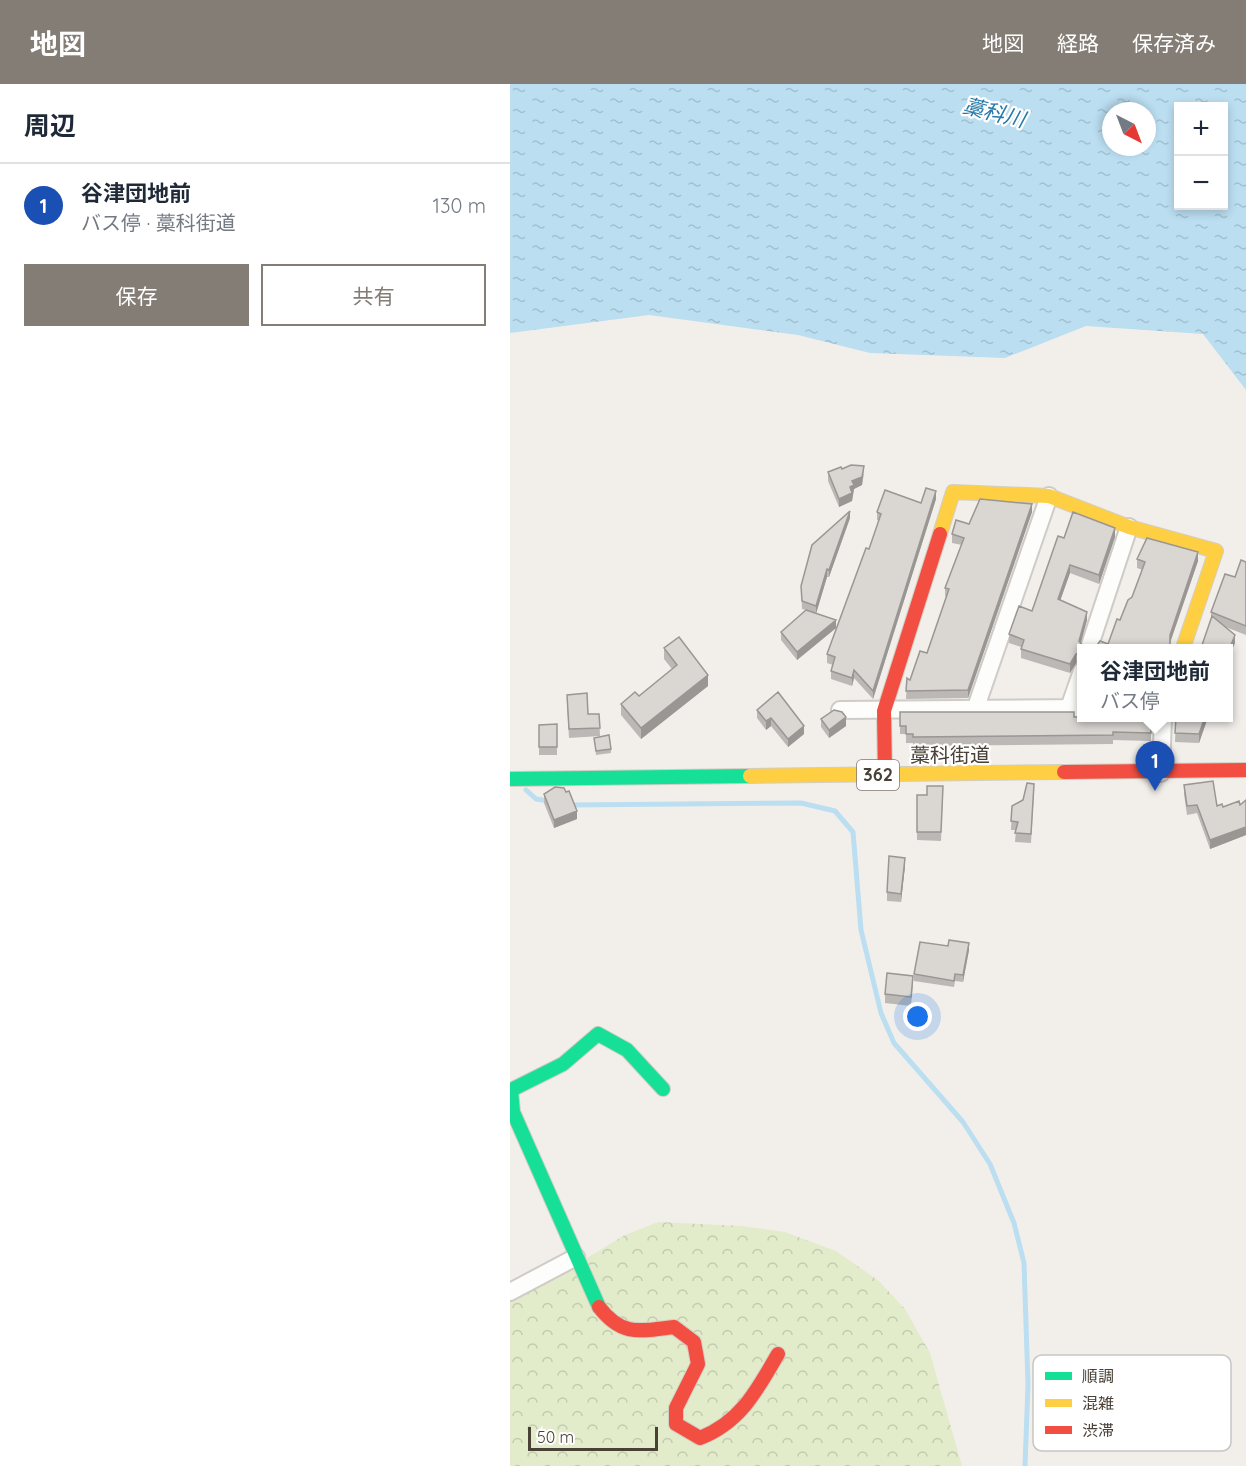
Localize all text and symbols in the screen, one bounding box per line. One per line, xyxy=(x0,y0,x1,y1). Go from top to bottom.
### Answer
text: 地図 xyxy=(30,26,86,61)
text: 地図 xyxy=(982,30,1024,56)
text: 経路 xyxy=(1057,30,1099,56)
text: 保存済み xyxy=(1132,30,1216,56)
water label: 藁科川 xyxy=(961,92,1030,133)
north arrow xyxy=(1102,102,1156,156)
map controls xyxy=(1174,102,1228,210)
button: + xyxy=(1174,102,1228,156)
text: 周辺 xyxy=(24,109,76,142)
button: − xyxy=(1174,156,1228,210)
text: 谷津団地前 xyxy=(81,179,191,207)
text: 1 xyxy=(40,193,47,218)
text: 130 m xyxy=(433,193,486,218)
text: バス停 · 藁科街道 xyxy=(81,210,236,235)
button: 保存 xyxy=(24,264,249,326)
button: 共有 xyxy=(261,264,486,326)
popup xyxy=(1077,644,1233,722)
text: 谷津団地前 xyxy=(1100,657,1210,685)
text: バス停 xyxy=(1100,688,1160,713)
street label: 藁科街道 xyxy=(910,742,990,767)
pin: 1 xyxy=(1136,742,1174,791)
road number: 362 xyxy=(857,760,899,790)
your location xyxy=(903,1002,932,1031)
legend xyxy=(1033,1355,1231,1451)
text: 順調 xyxy=(1082,1366,1114,1386)
text: 混雑 xyxy=(1082,1393,1114,1413)
text: 渋滞 xyxy=(1082,1420,1114,1440)
scale bar xyxy=(528,1424,658,1452)
text: 50 m xyxy=(537,1427,574,1447)

